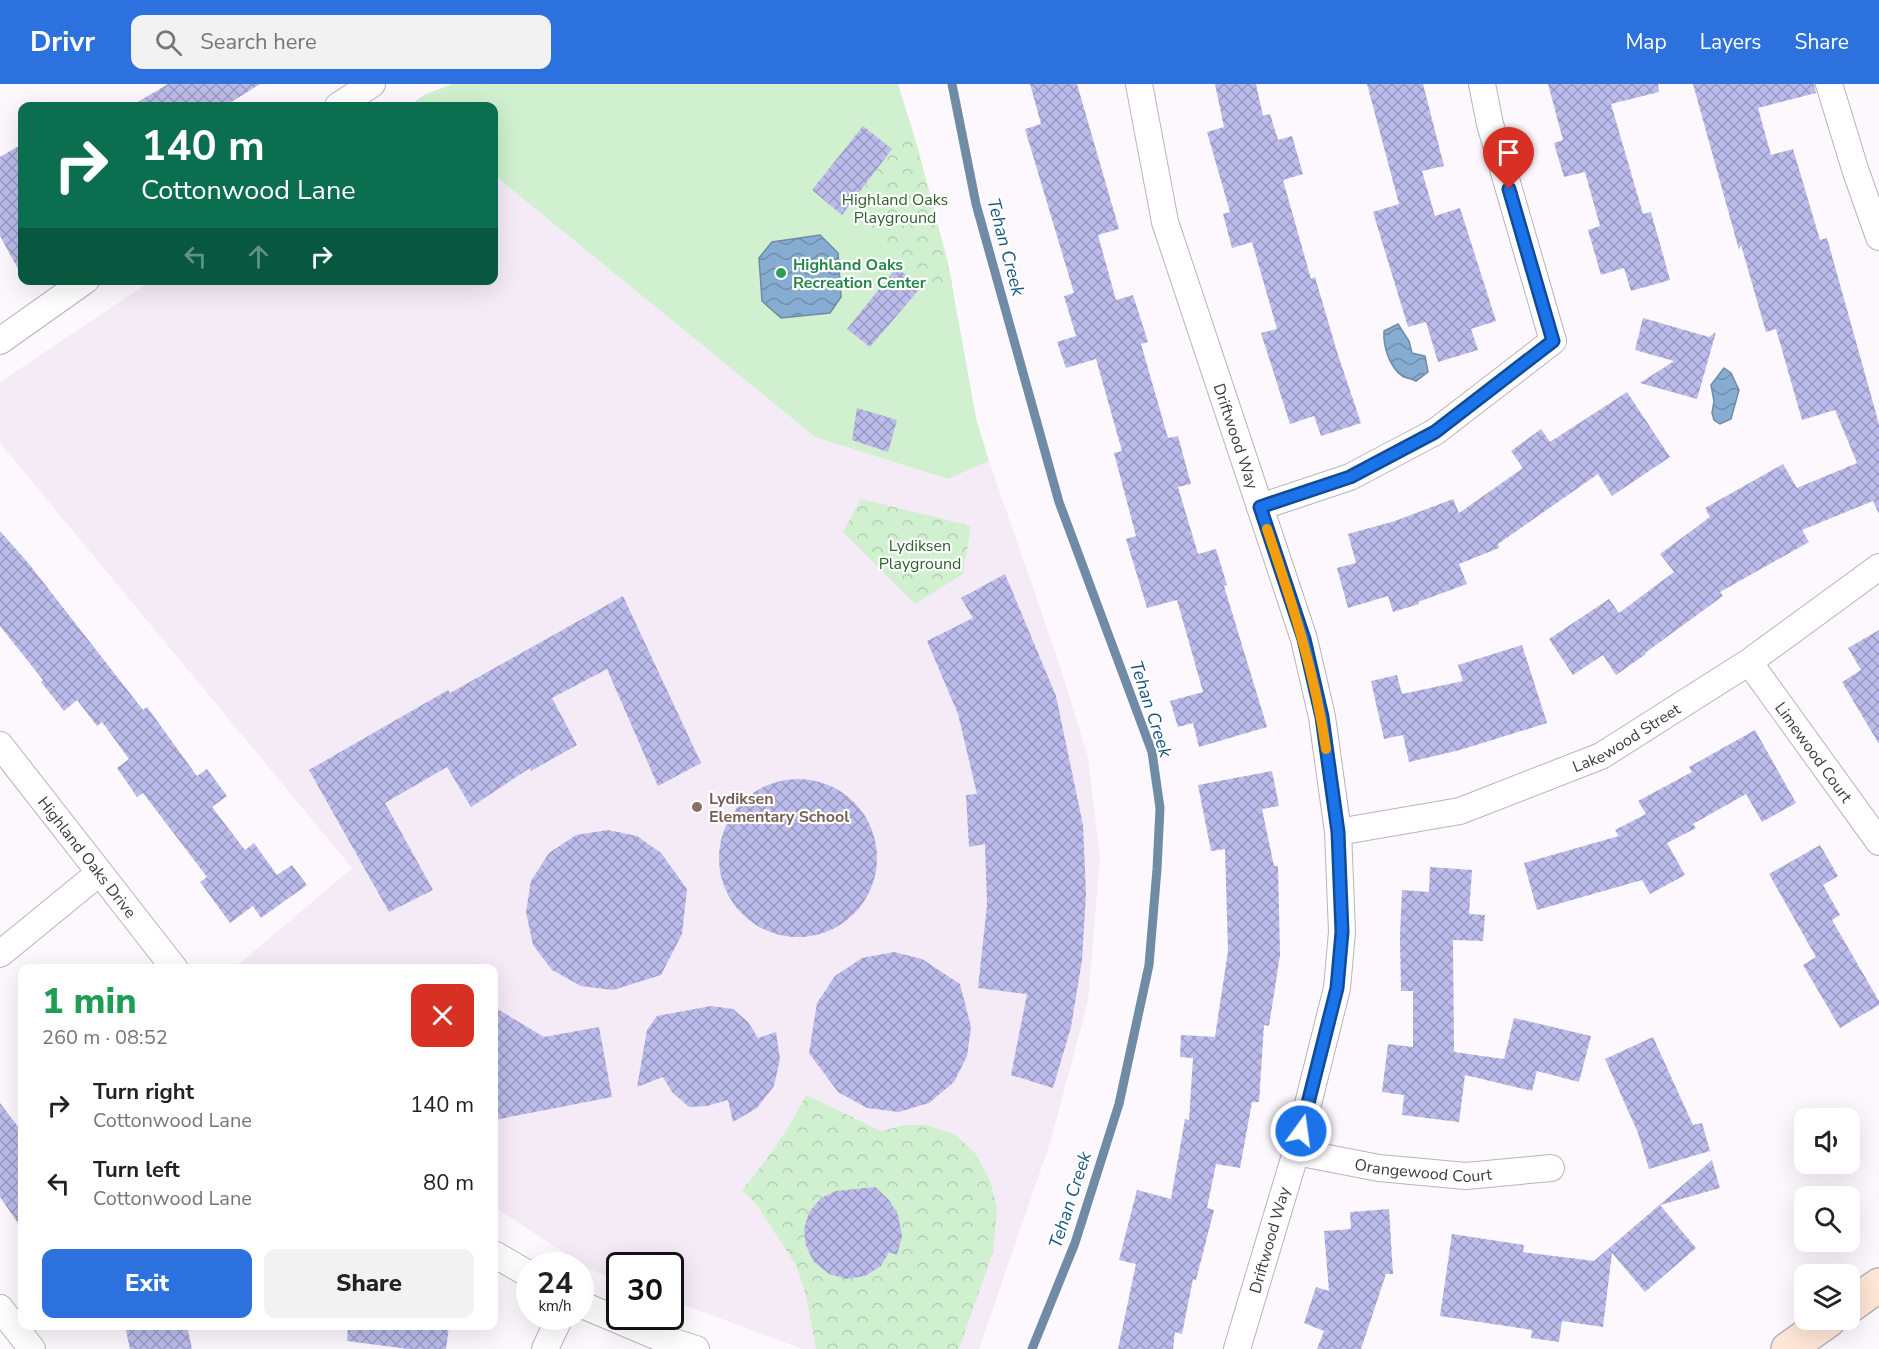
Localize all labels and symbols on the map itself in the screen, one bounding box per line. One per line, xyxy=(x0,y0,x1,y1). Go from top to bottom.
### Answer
pin xyxy=(1483,127,1534,189)
park label: Highland Oaks Playground xyxy=(842,189,948,229)
water label: Tehan Creek xyxy=(981,195,1031,299)
place label: Highland Oaks Recreation Center xyxy=(793,254,927,294)
marker: Highland Oaks Recreation Center xyxy=(774,266,788,280)
street label: Driftwood Way xyxy=(1208,381,1263,493)
park label: Lydiksen Playground xyxy=(879,535,961,575)
water label: Tehan Creek xyxy=(1124,658,1178,761)
street label: Lakewood Street xyxy=(1569,698,1685,778)
street label: Limewood Court xyxy=(1769,698,1857,808)
place label: Lydiksen Elementary School xyxy=(709,788,849,828)
street label: Highland Oaks Drive xyxy=(32,792,141,923)
marker: Lydiksen Elementary School xyxy=(690,800,704,814)
position arrow xyxy=(1269,1099,1333,1163)
water label: Tehan Creek xyxy=(1043,1148,1097,1251)
street label: Orangewood Court xyxy=(1353,1154,1493,1188)
street label: Driftwood Way xyxy=(1244,1184,1296,1296)
speed limit sign: 30 xyxy=(606,1252,684,1330)

